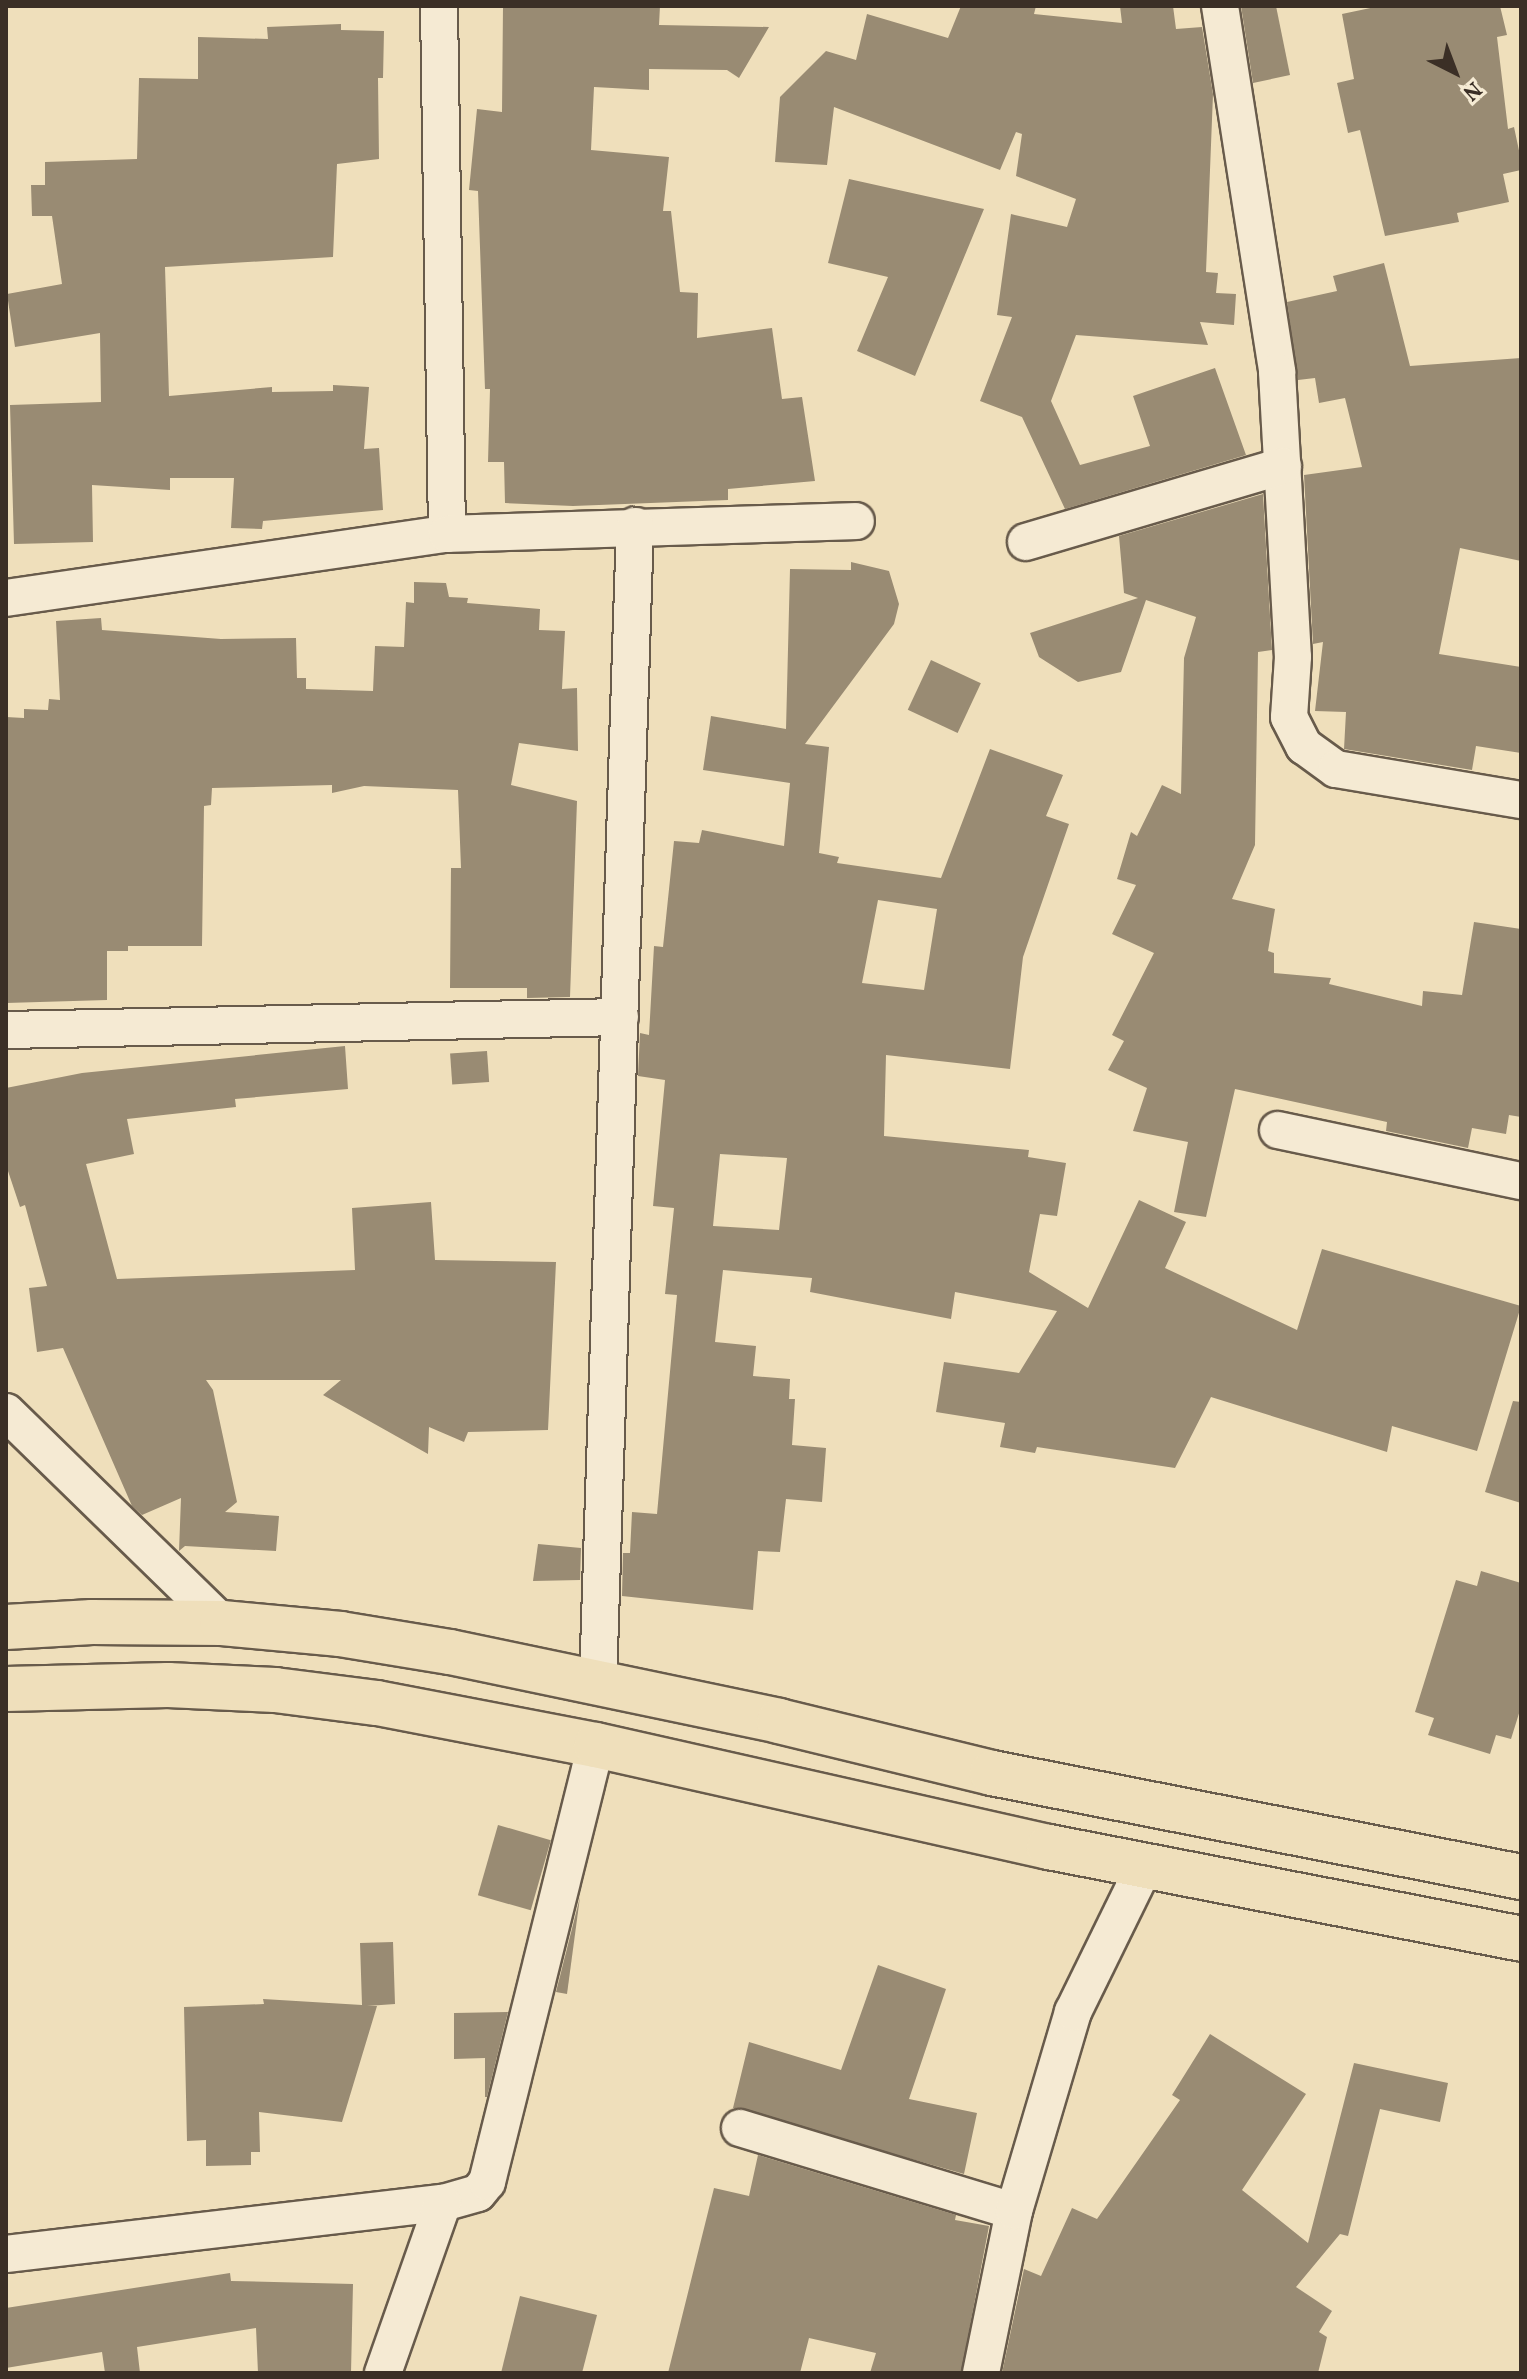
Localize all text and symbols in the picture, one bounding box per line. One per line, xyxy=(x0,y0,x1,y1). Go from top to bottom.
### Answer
north arrow xyxy=(1415,32,1495,112)
text: N xyxy=(1455,73,1488,107)

